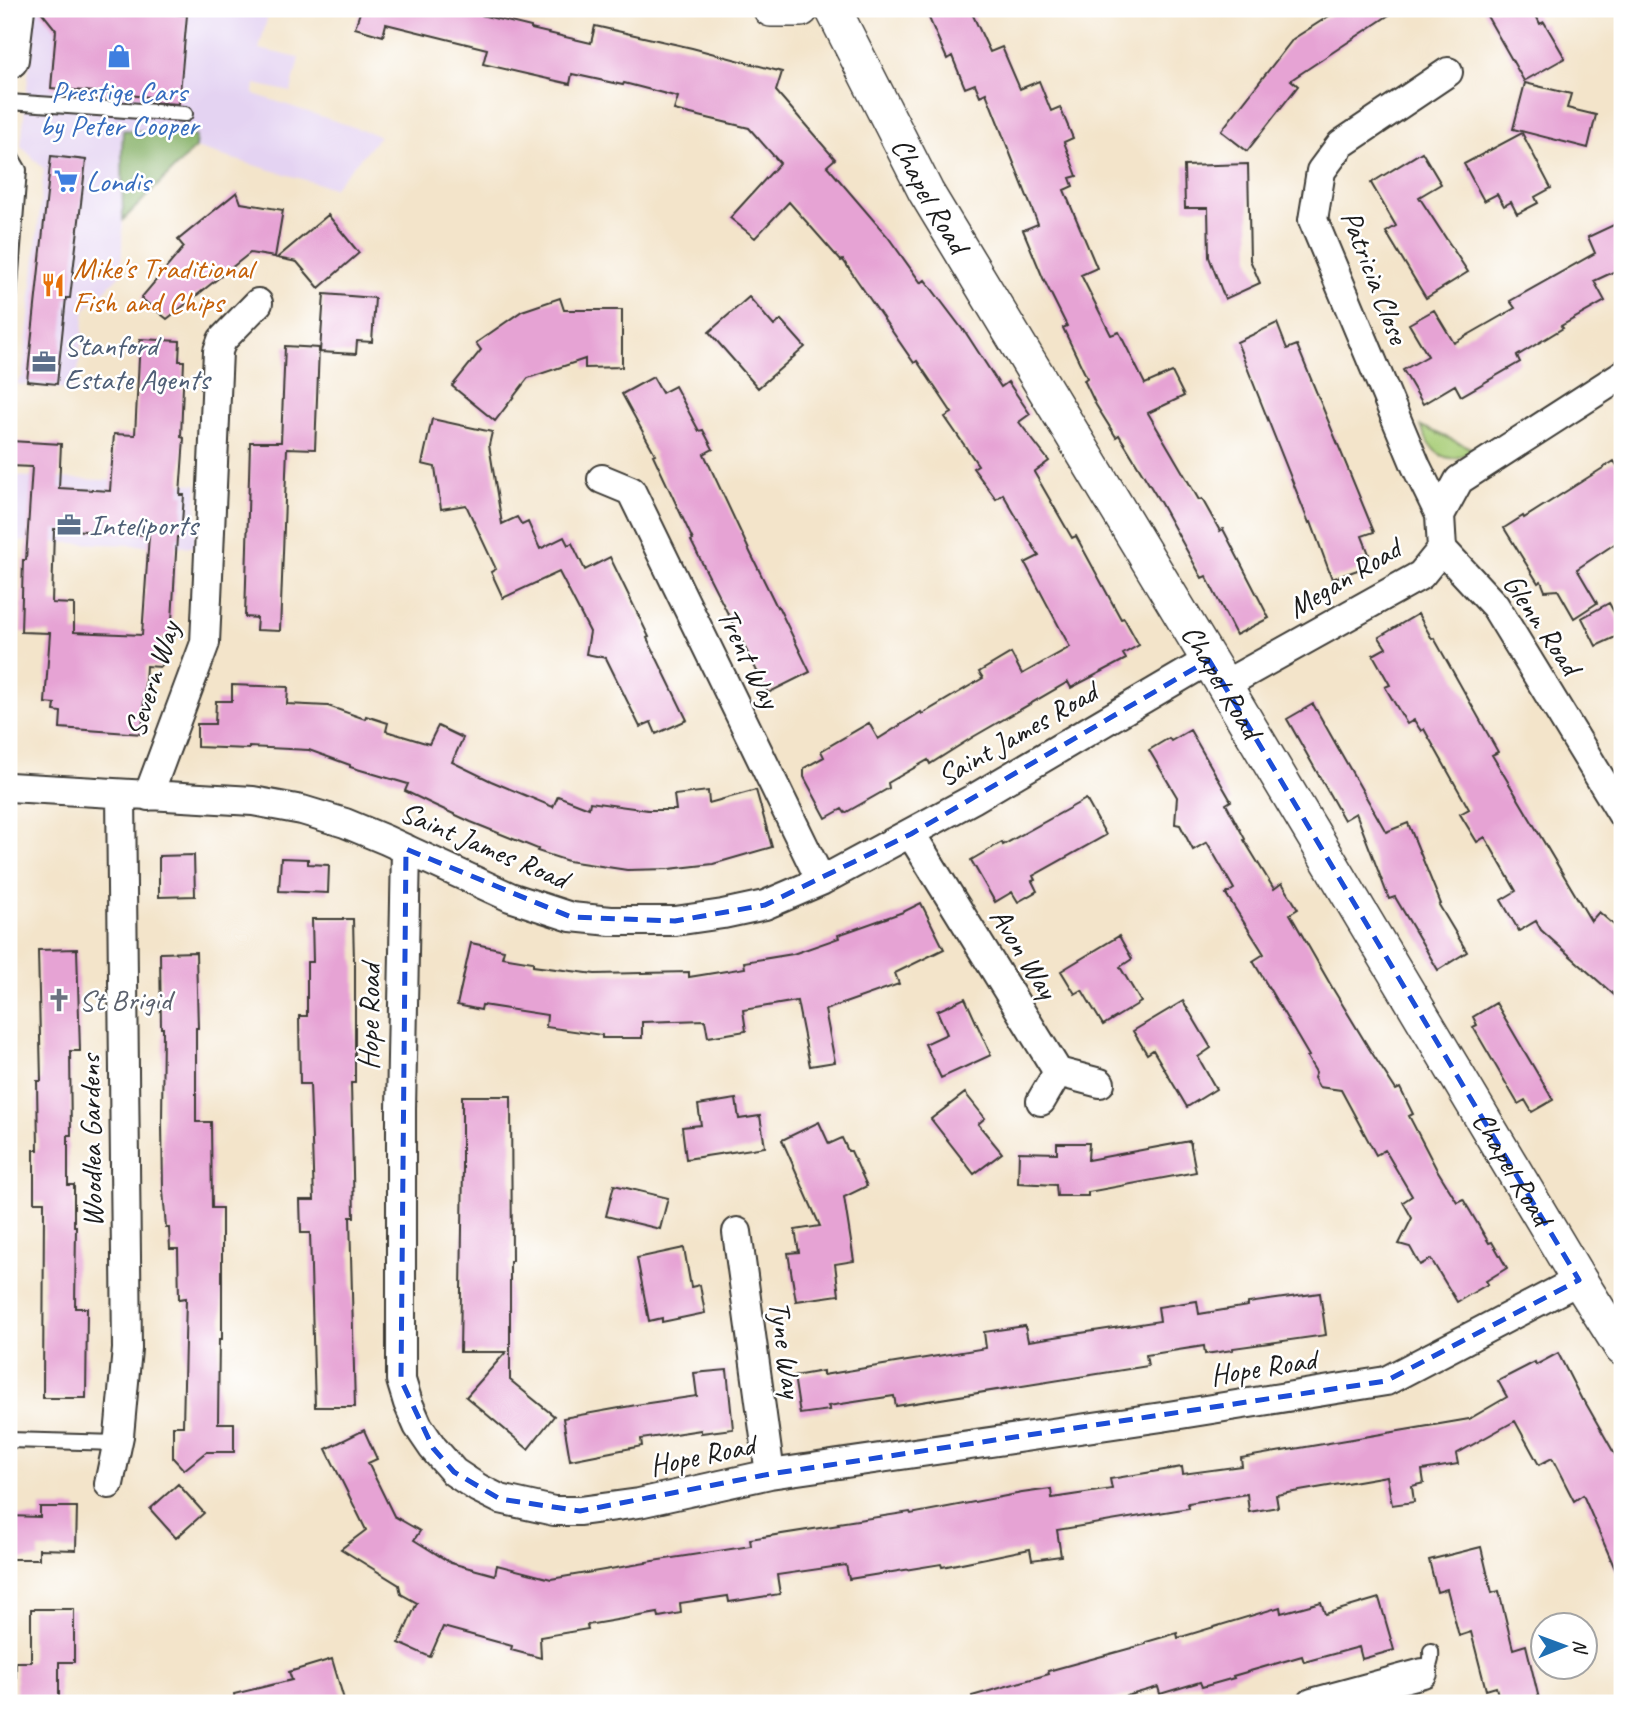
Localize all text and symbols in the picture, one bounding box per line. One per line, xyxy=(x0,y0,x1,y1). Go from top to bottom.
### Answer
shop icon: Prestige Cars by Peter Cooper xyxy=(105,42,133,70)
place label: Prestige Cars by Peter Cooper xyxy=(40,72,201,144)
street label: Chapel Road xyxy=(883,131,979,263)
place label: Londis xyxy=(86,162,153,200)
supermarket icon: Londis xyxy=(52,167,80,195)
street label: Patricia Close xyxy=(1332,205,1419,351)
place label: Mike's Traditional Fish and Chips xyxy=(73,249,257,321)
restaurant icon: Mike's Traditional Fish and Chips xyxy=(39,271,67,299)
place label: Stanford Estate Agents xyxy=(64,326,212,398)
office icon: Stanford Estate Agents xyxy=(30,348,58,376)
place label: Inteliports xyxy=(89,506,200,544)
office icon: Inteliports xyxy=(55,511,83,539)
street label: Megan Road xyxy=(1281,527,1411,627)
street label: Glenn Road xyxy=(1494,566,1592,685)
street label: Trent Way xyxy=(709,602,791,717)
street label: Severn Way xyxy=(116,614,189,742)
street label: Chapel Road xyxy=(1173,618,1273,749)
street label: Saint James Road xyxy=(930,671,1107,795)
street label: Saint James Road xyxy=(394,793,577,899)
street label: Avon Way xyxy=(981,901,1068,1008)
street label: Hope Road xyxy=(349,959,389,1070)
place label: St Brigid xyxy=(79,981,175,1019)
church icon: St Brigid xyxy=(45,986,73,1014)
street label: Woodlea Gardens xyxy=(70,1052,112,1228)
street label: Chapel Road xyxy=(1464,1104,1563,1236)
street label: Tyne Way xyxy=(760,1298,812,1402)
street label: Hope Road xyxy=(1208,1339,1323,1394)
street label: Hope Road xyxy=(646,1424,762,1485)
north arrow xyxy=(1530,1610,1600,1680)
text: N xyxy=(1568,1640,1592,1655)

